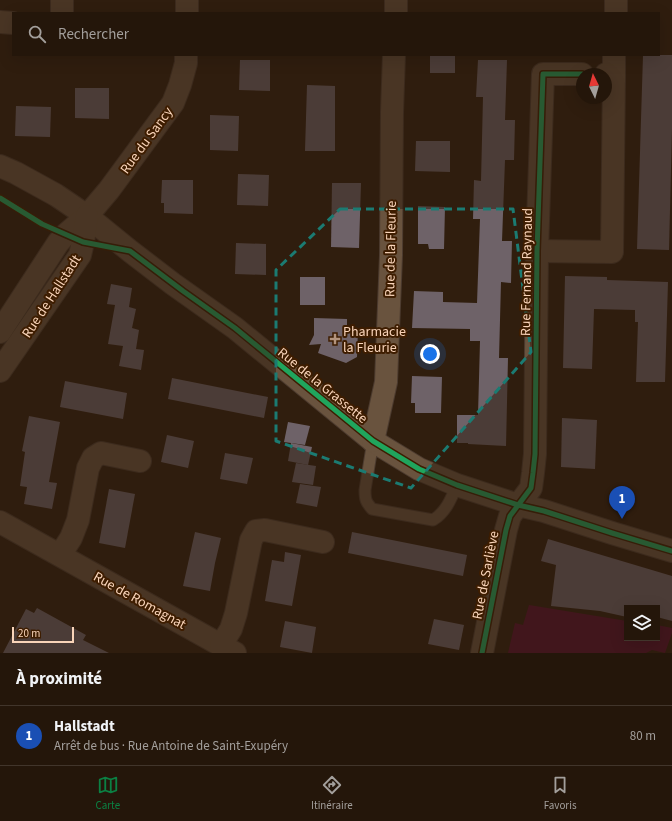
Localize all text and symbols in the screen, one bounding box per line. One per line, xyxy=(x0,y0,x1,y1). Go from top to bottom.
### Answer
search box xyxy=(12,12,660,56)
icon: search xyxy=(26,23,48,45)
text: Rechercher xyxy=(58,24,129,45)
north arrow xyxy=(576,68,612,104)
street label: Rue du Sancy xyxy=(116,102,178,178)
street label: Rue de la Fleurie xyxy=(380,201,402,297)
street label: Rue Fernand Raynaud xyxy=(516,208,538,336)
street label: Rue de Hallstadt xyxy=(17,251,86,342)
place label: Pharmacie la Fleurie xyxy=(343,322,406,358)
marker: Pharmacie la Fleurie xyxy=(330,334,340,344)
street label: Rue de la Grassette xyxy=(273,343,372,428)
your location xyxy=(420,344,440,364)
pin: 1 xyxy=(609,486,635,519)
street label: Rue de Sarliève xyxy=(468,529,504,621)
street label: Rue de Romagnat xyxy=(90,567,190,635)
map controls xyxy=(624,605,660,641)
button: layers xyxy=(624,605,660,641)
scale bar xyxy=(12,625,74,644)
text: 20 m xyxy=(18,626,40,641)
text: À proximité xyxy=(16,667,102,691)
text: Hallstadt xyxy=(54,716,115,737)
text: 1 xyxy=(26,727,32,745)
text: 80 m xyxy=(630,727,656,745)
text: Arrêt de bus · Rue Antoine de Saint-Exupéry xyxy=(54,737,288,755)
tab: Carte xyxy=(95,774,120,813)
tab: Itinéraire xyxy=(311,774,353,813)
tab: Favoris xyxy=(544,774,577,813)

